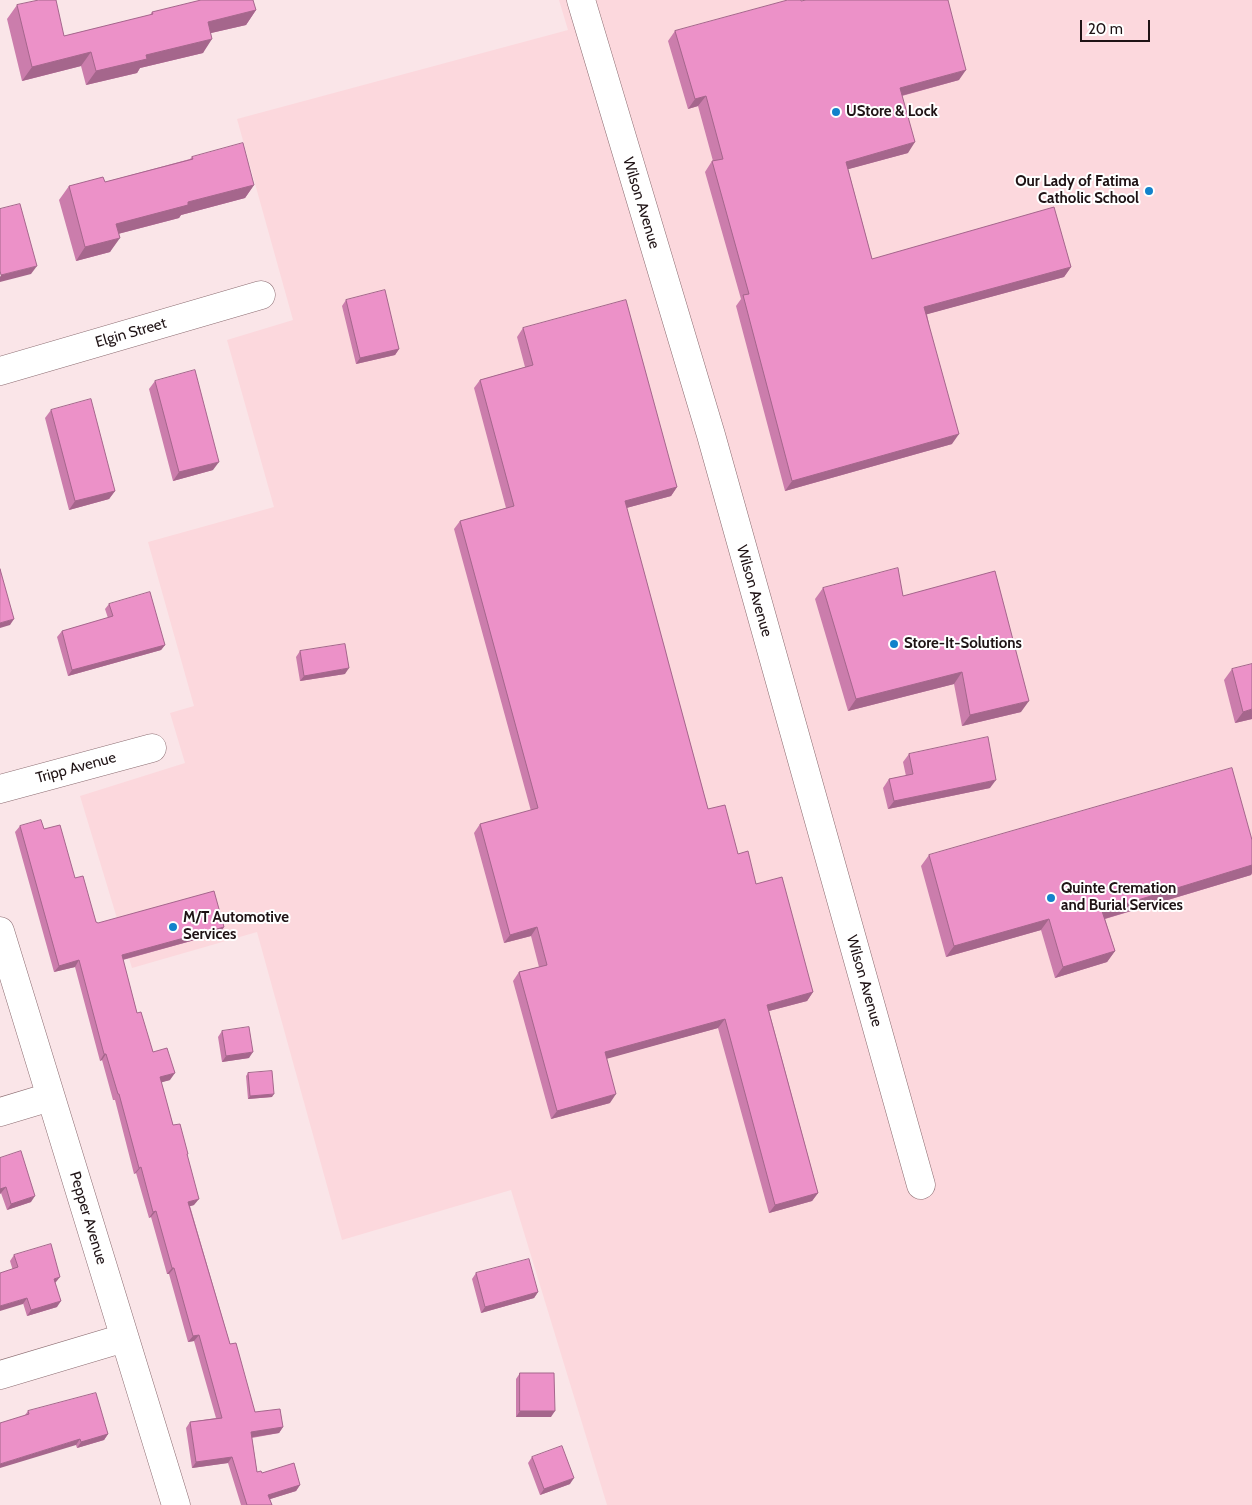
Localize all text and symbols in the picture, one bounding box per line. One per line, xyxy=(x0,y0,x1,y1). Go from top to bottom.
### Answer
scale bar xyxy=(1082,10,1152,42)
text: 20 m xyxy=(1088,20,1123,38)
place label: UStore & Lock xyxy=(846,103,938,121)
marker: UStore & Lock xyxy=(830,106,842,118)
street label: Wilson Avenue xyxy=(619,155,663,251)
place label: Our Lady of Fatima Catholic School xyxy=(1015,173,1139,208)
marker: Our Lady of Fatima Catholic School xyxy=(1143,185,1155,197)
street label: Elgin Street xyxy=(93,314,169,352)
street label: Wilson Avenue xyxy=(732,543,776,639)
place label: Store-It-Solutions xyxy=(904,635,1022,653)
marker: Store-It-Solutions xyxy=(888,638,900,650)
street label: Tripp Avenue xyxy=(34,749,118,787)
place label: Quinte Cremation and Burial Services xyxy=(1061,880,1183,915)
marker: Quinte Cremation and Burial Services xyxy=(1045,892,1057,904)
place label: M/T Automotive Services xyxy=(183,909,289,944)
marker: M/T Automotive Services xyxy=(167,921,179,933)
street label: Wilson Avenue xyxy=(842,933,886,1029)
street label: Pepper Avenue xyxy=(65,1169,111,1267)

